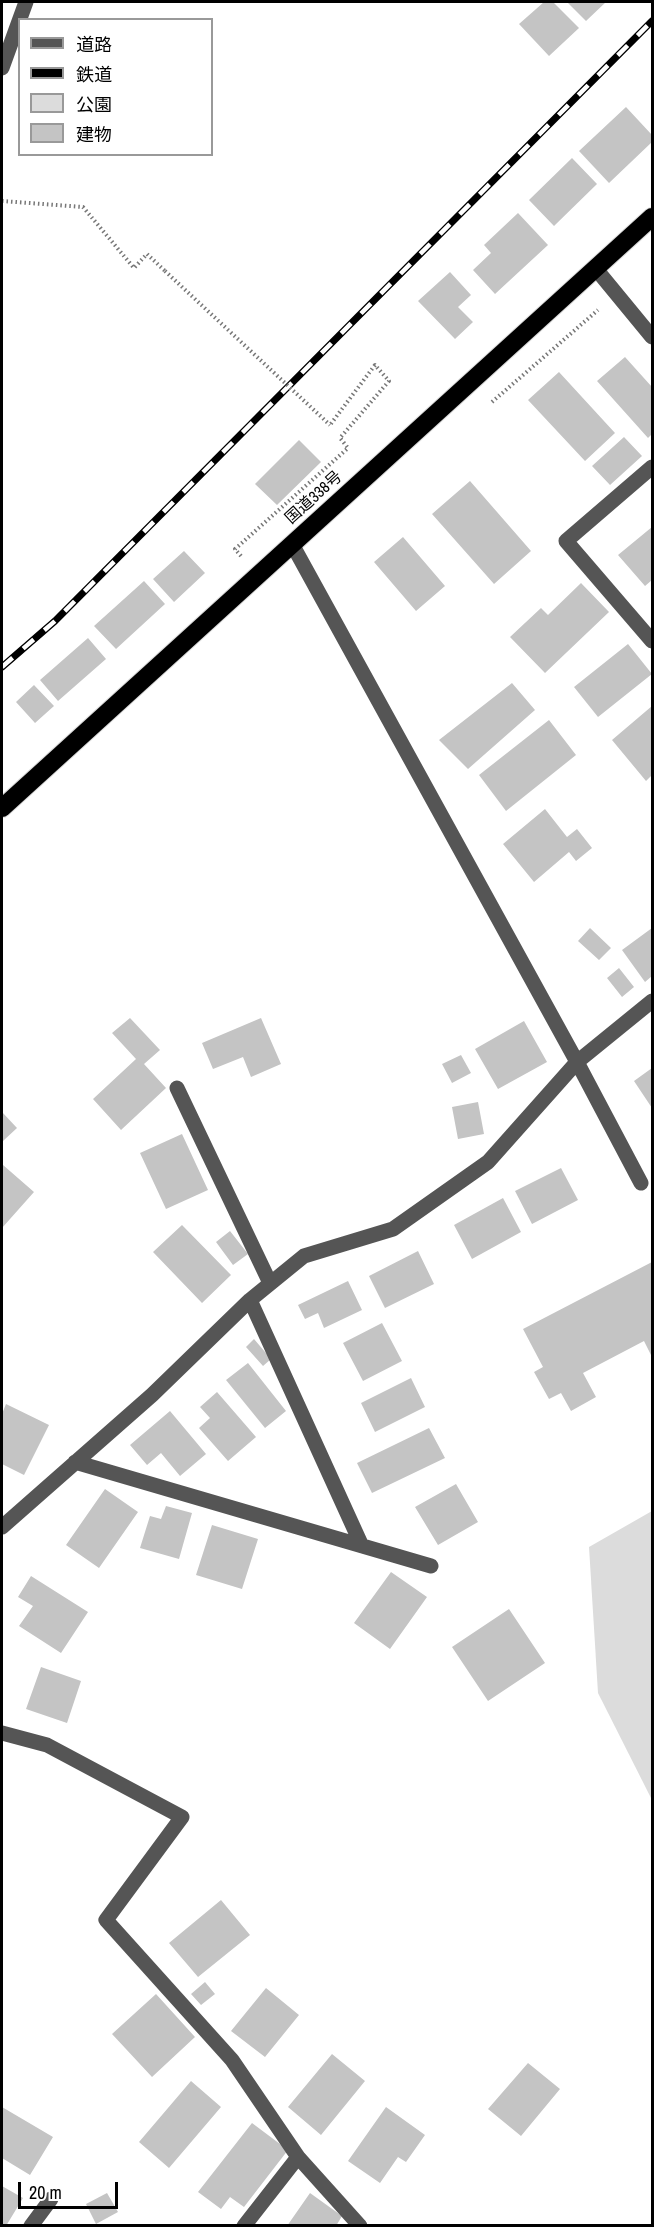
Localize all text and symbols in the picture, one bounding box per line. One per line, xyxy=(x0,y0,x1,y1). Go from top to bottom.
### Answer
legend xyxy=(18,18,213,156)
text: 道路 xyxy=(76,32,112,57)
text: 鉄道 xyxy=(76,62,112,87)
text: 公園 xyxy=(76,92,112,117)
text: 建物 xyxy=(76,122,112,147)
street label: 国道338号 xyxy=(282,467,346,529)
scale bar xyxy=(21,2170,122,2208)
text: 20 m xyxy=(29,2180,62,2205)

